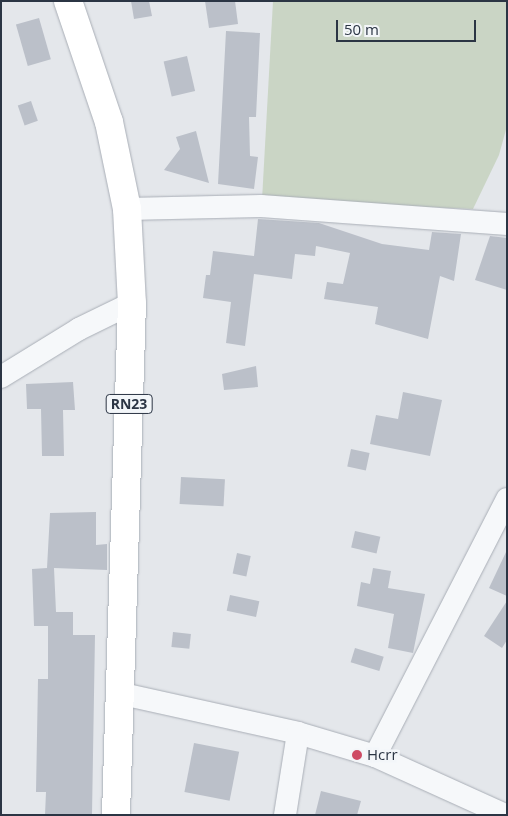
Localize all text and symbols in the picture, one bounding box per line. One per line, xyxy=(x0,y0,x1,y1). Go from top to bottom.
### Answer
scale bar xyxy=(338,10,478,42)
text: 50 m xyxy=(344,19,379,39)
road number: RN23 xyxy=(105,392,153,416)
place label: Hcrr xyxy=(367,746,398,764)
marker: Hcrr xyxy=(351,749,363,761)

